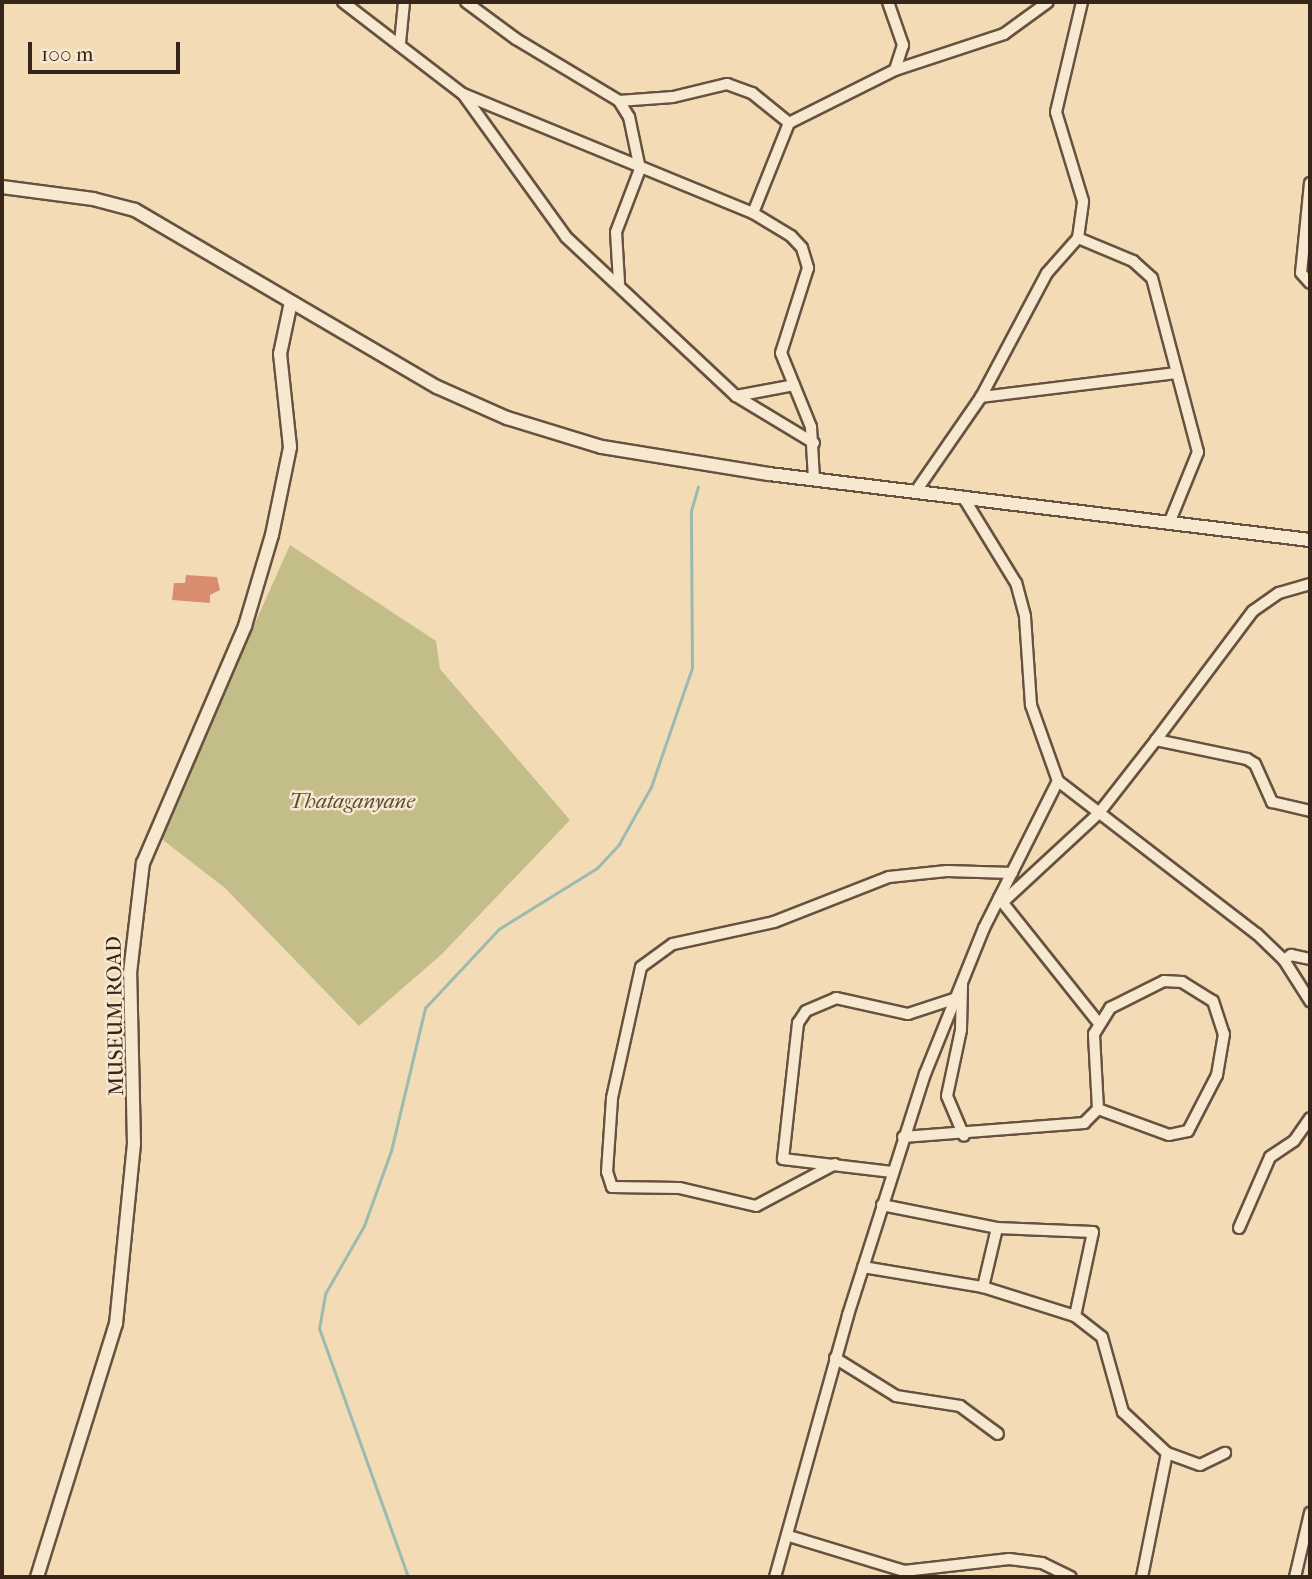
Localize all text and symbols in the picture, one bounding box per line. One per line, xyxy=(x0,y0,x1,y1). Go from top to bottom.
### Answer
scale bar xyxy=(32,28,184,72)
text: 100 m xyxy=(41,42,94,66)
park label: Thataganyane xyxy=(289,788,415,814)
street label: MUSEUM ROAD xyxy=(101,936,129,1096)

